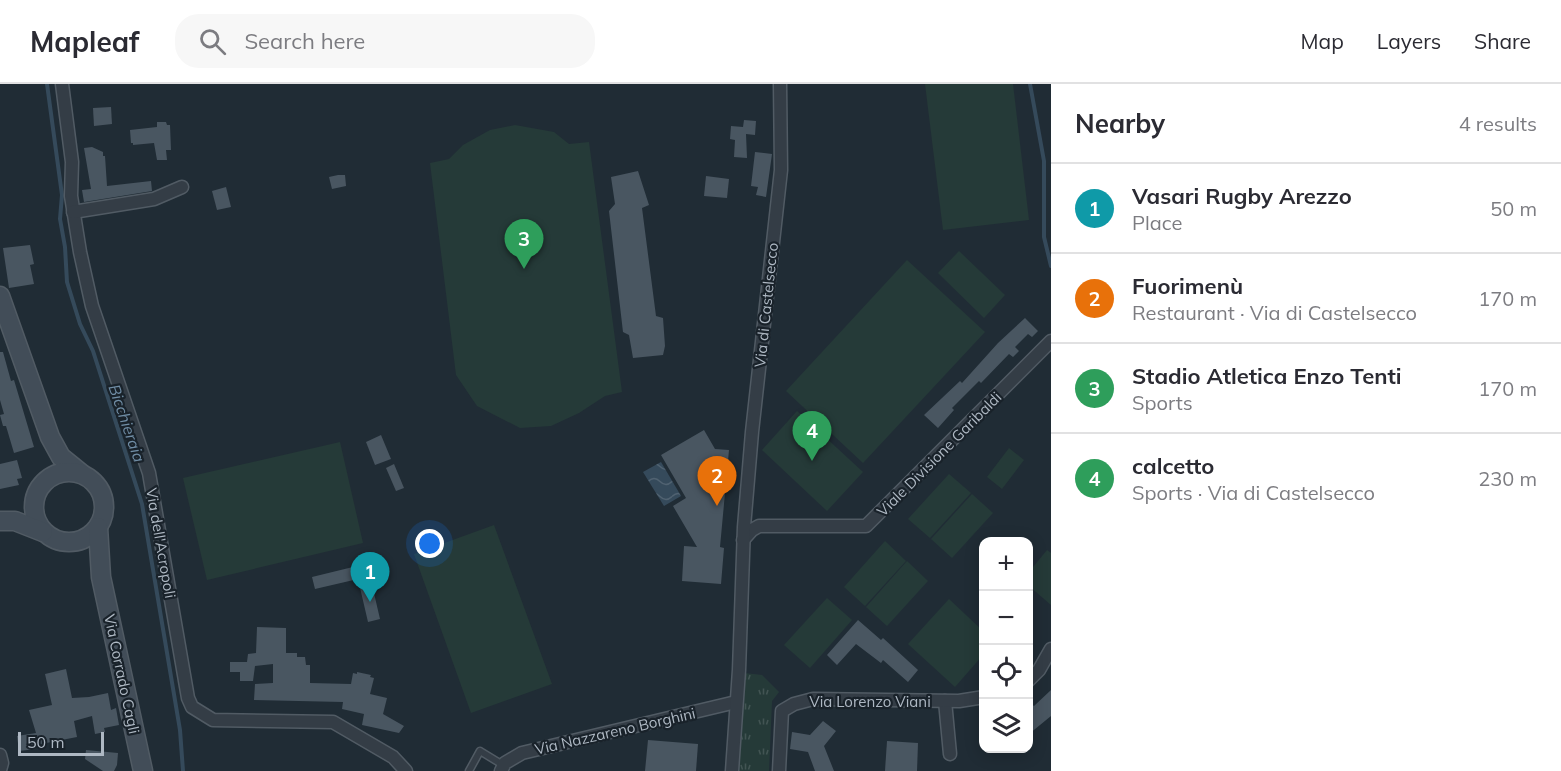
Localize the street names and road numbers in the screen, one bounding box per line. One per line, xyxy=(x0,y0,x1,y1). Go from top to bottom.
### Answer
street label: Via di Castelsecco xyxy=(750,242,782,368)
street label: Viale Divisione Garibaldi xyxy=(873,388,1005,520)
street label: Via dell'Acropoli xyxy=(142,486,180,600)
street label: Via Corrado Cagli xyxy=(100,612,144,736)
street label: Via Lorenzo Viani xyxy=(809,692,931,711)
street label: Via Nazzareno Borghini xyxy=(533,703,697,759)

